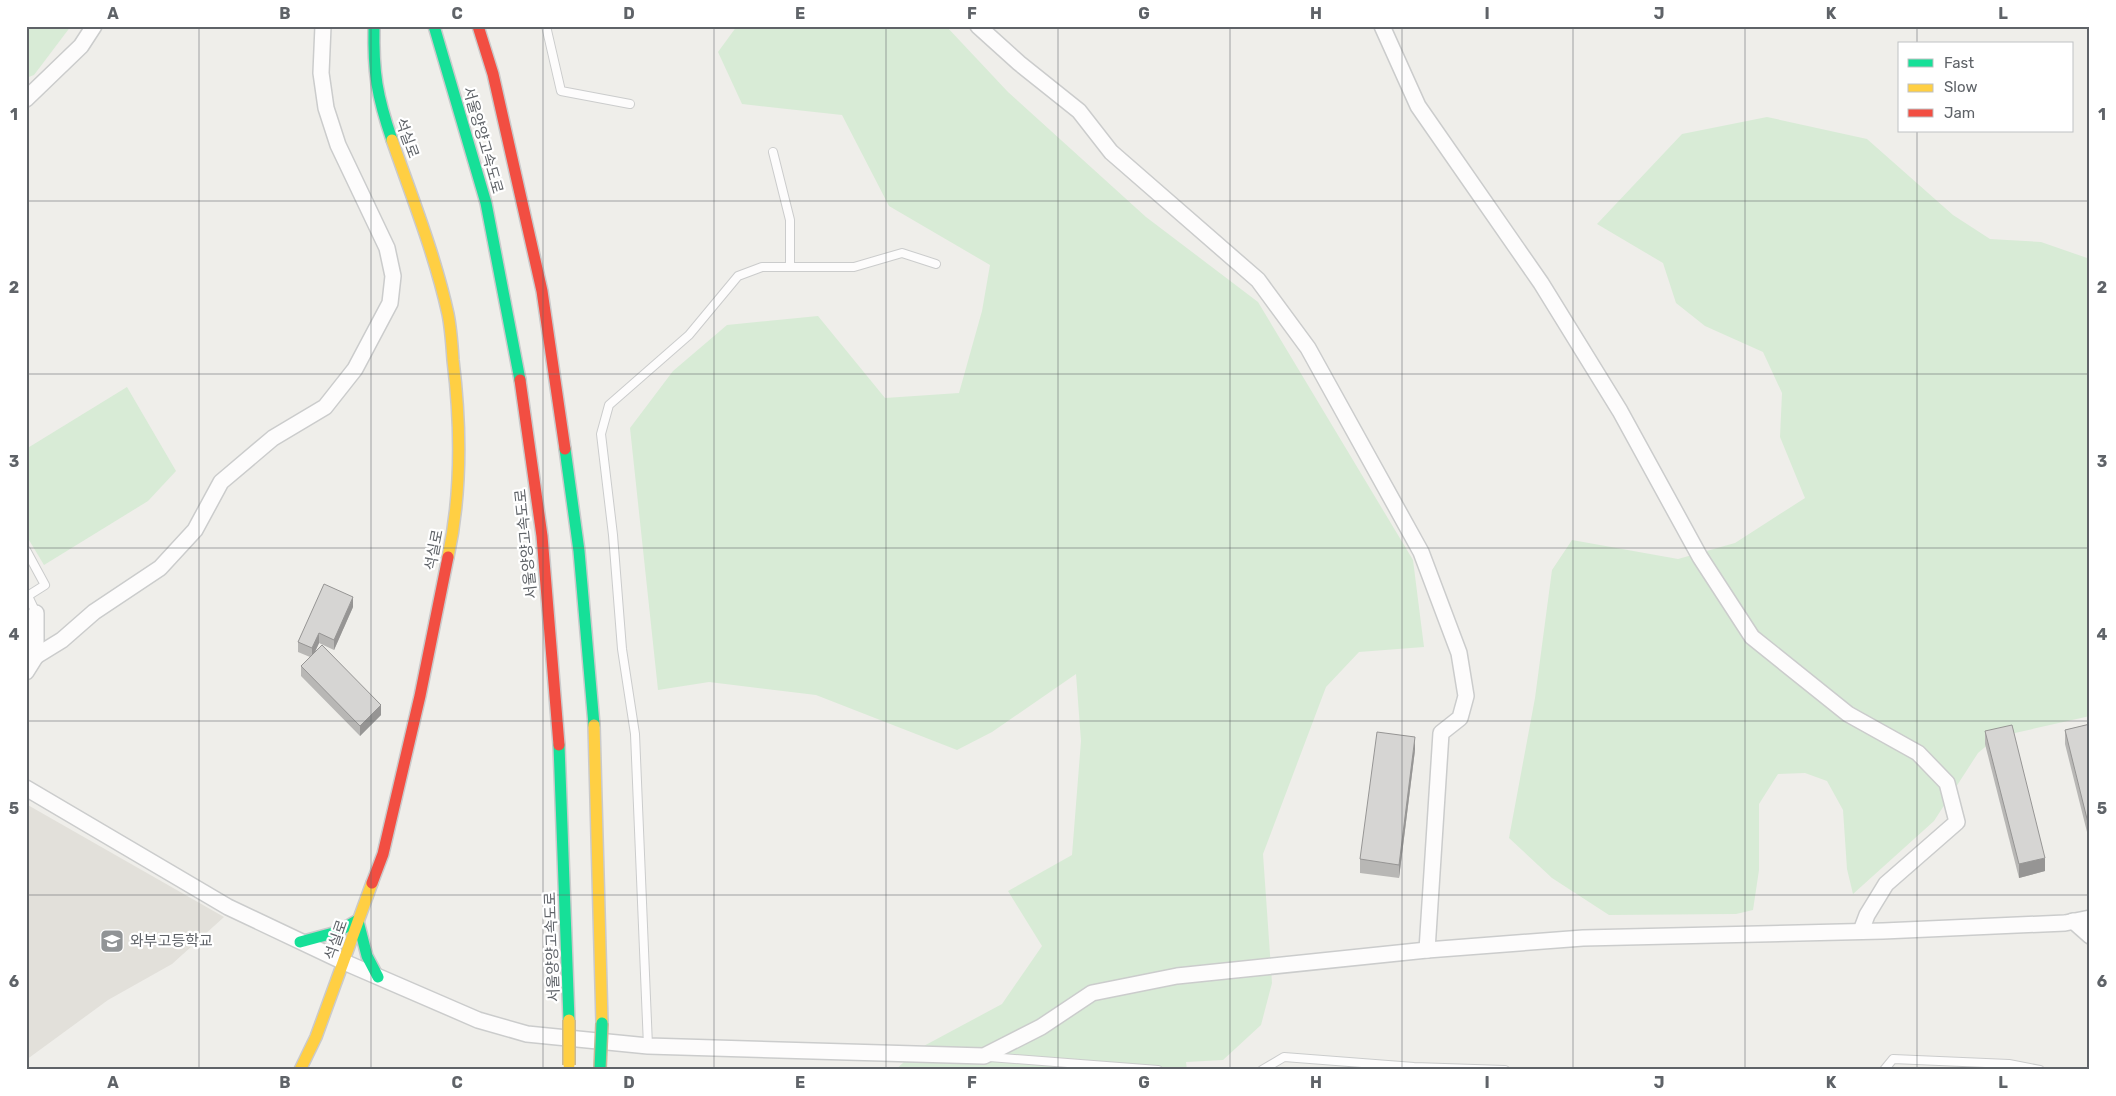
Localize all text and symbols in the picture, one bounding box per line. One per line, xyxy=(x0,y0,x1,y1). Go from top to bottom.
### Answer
text: A xyxy=(107,4,119,23)
text: B xyxy=(279,4,291,23)
text: C xyxy=(451,4,463,23)
text: D xyxy=(623,4,635,23)
text: E xyxy=(795,4,805,23)
text: F xyxy=(967,4,977,23)
text: G xyxy=(1138,4,1150,23)
text: H xyxy=(1310,4,1322,23)
text: I xyxy=(1484,4,1490,23)
text: J xyxy=(1654,4,1664,23)
text: K xyxy=(1826,4,1837,23)
text: L xyxy=(1998,4,2008,23)
legend xyxy=(1898,42,2074,132)
text: Fast xyxy=(1944,54,1974,72)
text: Slow xyxy=(1944,78,1977,96)
street label: 서울양양고속도로 xyxy=(459,84,507,196)
text: Jam xyxy=(1944,104,1975,122)
text: 1 xyxy=(10,105,18,124)
text: 1 xyxy=(2098,105,2106,124)
street label: 석실로 xyxy=(391,115,423,161)
text: 2 xyxy=(9,278,19,297)
text: 2 xyxy=(2097,278,2107,297)
text: 3 xyxy=(9,452,19,471)
text: 3 xyxy=(2097,452,2107,471)
street label: 서울양양고속도로 xyxy=(511,488,541,600)
street label: 석실로 xyxy=(421,528,447,572)
text: 4 xyxy=(9,625,20,644)
text: 4 xyxy=(2097,625,2108,644)
text: 5 xyxy=(9,799,19,818)
text: 5 xyxy=(2097,799,2107,818)
street label: 서울양양고속도로 xyxy=(541,892,563,1002)
street label: 석실로 xyxy=(321,917,351,963)
school or university icon: 와부고등학교 xyxy=(99,928,125,954)
place label: 와부고등학교 xyxy=(130,932,213,950)
text: 6 xyxy=(9,972,19,991)
text: 6 xyxy=(2097,972,2107,991)
text: A xyxy=(107,1073,119,1092)
text: B xyxy=(279,1073,291,1092)
text: C xyxy=(451,1073,463,1092)
text: D xyxy=(623,1073,635,1092)
text: E xyxy=(795,1073,805,1092)
text: F xyxy=(967,1073,977,1092)
text: G xyxy=(1138,1073,1150,1092)
text: H xyxy=(1310,1073,1322,1092)
text: I xyxy=(1484,1073,1490,1092)
text: J xyxy=(1654,1073,1664,1092)
text: K xyxy=(1826,1073,1837,1092)
text: L xyxy=(1998,1073,2008,1092)

